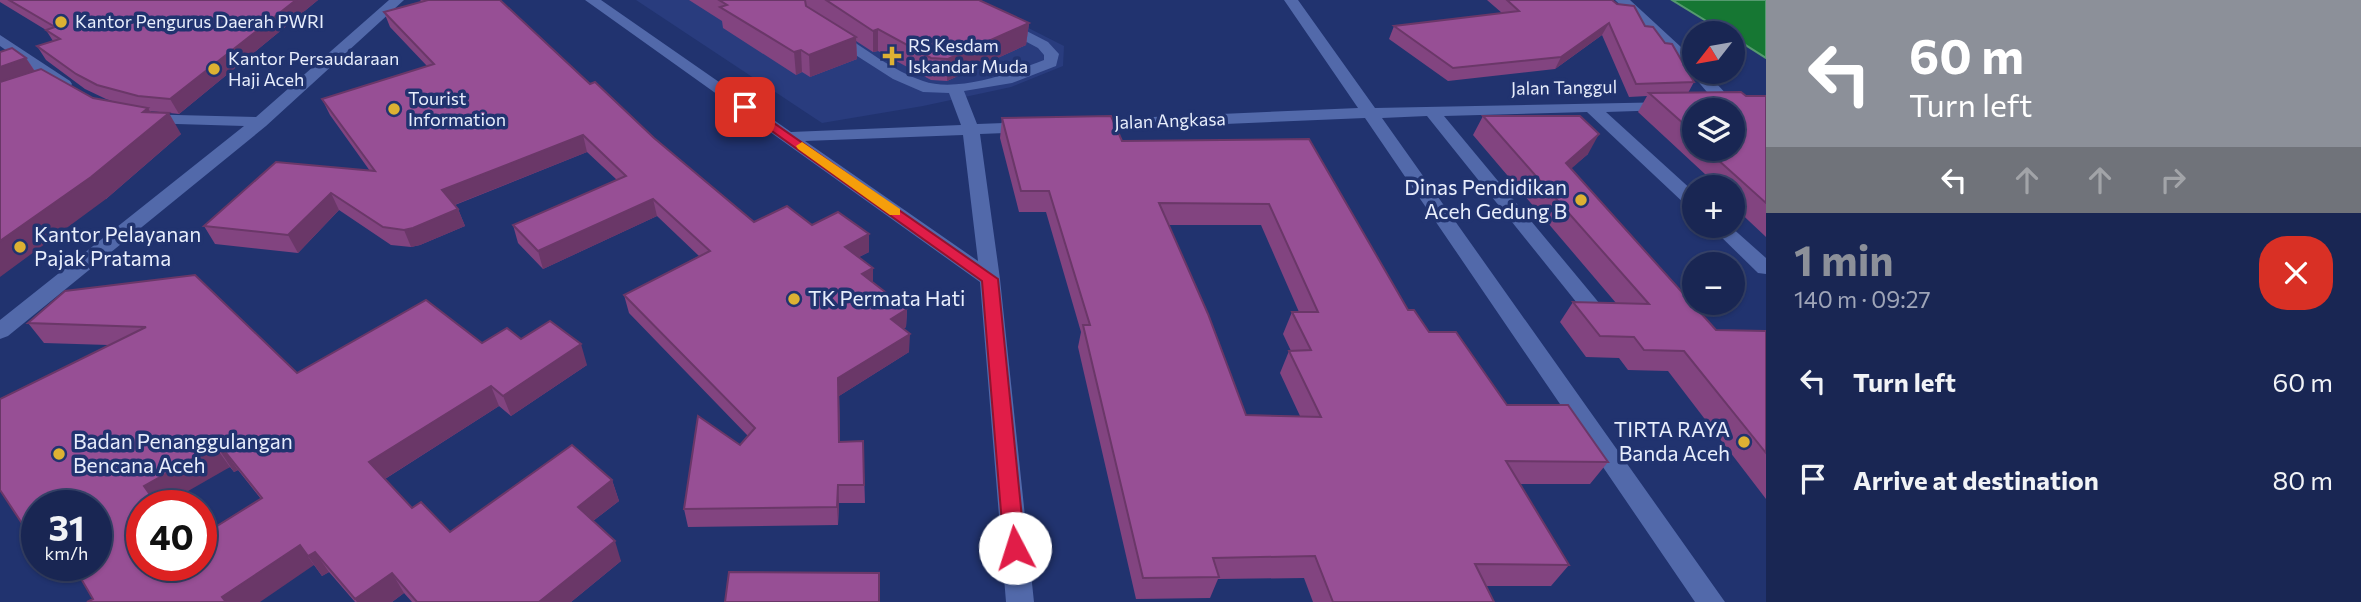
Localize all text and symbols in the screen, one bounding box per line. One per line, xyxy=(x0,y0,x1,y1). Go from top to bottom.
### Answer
place label: Kantor Pengurus Daerah PWRI xyxy=(75,10,324,32)
marker: Kantor Pengurus Daerah PWRI xyxy=(53,14,69,30)
north arrow xyxy=(1682,21,1745,84)
map controls xyxy=(1682,21,1745,315)
text: 60 m xyxy=(1909,24,2024,84)
icon: left xyxy=(1794,28,1885,119)
place label: RS Kesdam Iskandar Muda xyxy=(908,34,1028,77)
marker: RS Kesdam Iskandar Muda xyxy=(882,46,902,66)
place label: Kantor Persaudaraan Haji Aceh xyxy=(228,47,399,90)
marker: Kantor Persaudaraan Haji Aceh xyxy=(206,61,222,77)
street label: Jalan Tanggul xyxy=(1511,75,1617,99)
pin xyxy=(715,77,775,137)
text: Turn left xyxy=(1909,84,2033,124)
place label: Tourist Information xyxy=(408,87,506,130)
icon: arrive xyxy=(726,88,764,126)
button: layers xyxy=(1682,98,1745,161)
marker: Tourist Information xyxy=(386,101,402,117)
street label: Jalan Angkasa xyxy=(1114,107,1226,133)
icon: left xyxy=(1935,161,1973,199)
icon: ahead xyxy=(2008,161,2046,199)
icon: ahead xyxy=(2081,161,2119,199)
icon: right xyxy=(2154,161,2192,199)
place label: Dinas Pendidikan Aceh Gedung B xyxy=(1404,174,1567,223)
button: + xyxy=(1682,175,1745,238)
marker: Dinas Pendidikan Aceh Gedung B xyxy=(1573,192,1589,208)
place label: Kantor Pelayanan Pajak Pratama xyxy=(34,221,201,270)
text: 1 min xyxy=(1794,233,1894,285)
button: close xyxy=(2259,236,2333,310)
marker: Kantor Pelayanan Pajak Pratama xyxy=(12,239,28,255)
button: − xyxy=(1682,252,1745,315)
place label: TK Permata Hati xyxy=(808,285,966,310)
text: 140 m · 09:27 xyxy=(1794,285,1931,313)
marker: TK Permata Hati xyxy=(786,291,802,307)
icon: left xyxy=(1794,362,1832,400)
text: Turn left xyxy=(1853,366,1956,397)
text: 60 m xyxy=(2273,366,2333,397)
place label: TIRTA RAYA Banda Aceh xyxy=(1614,416,1730,465)
place label: Badan Penanggulangan Bencana Aceh xyxy=(73,428,293,477)
marker: TIRTA RAYA Banda Aceh xyxy=(1736,434,1752,450)
marker: Badan Penanggulangan Bencana Aceh xyxy=(51,446,67,462)
icon: arrive xyxy=(1794,460,1832,498)
text: Arrive at destination xyxy=(1853,464,2099,495)
text: 80 m xyxy=(2273,464,2333,495)
speed limit sign: 40 xyxy=(126,490,217,581)
text: 31 xyxy=(48,505,85,548)
position arrow xyxy=(978,511,1052,585)
text: km/h xyxy=(45,542,88,564)

